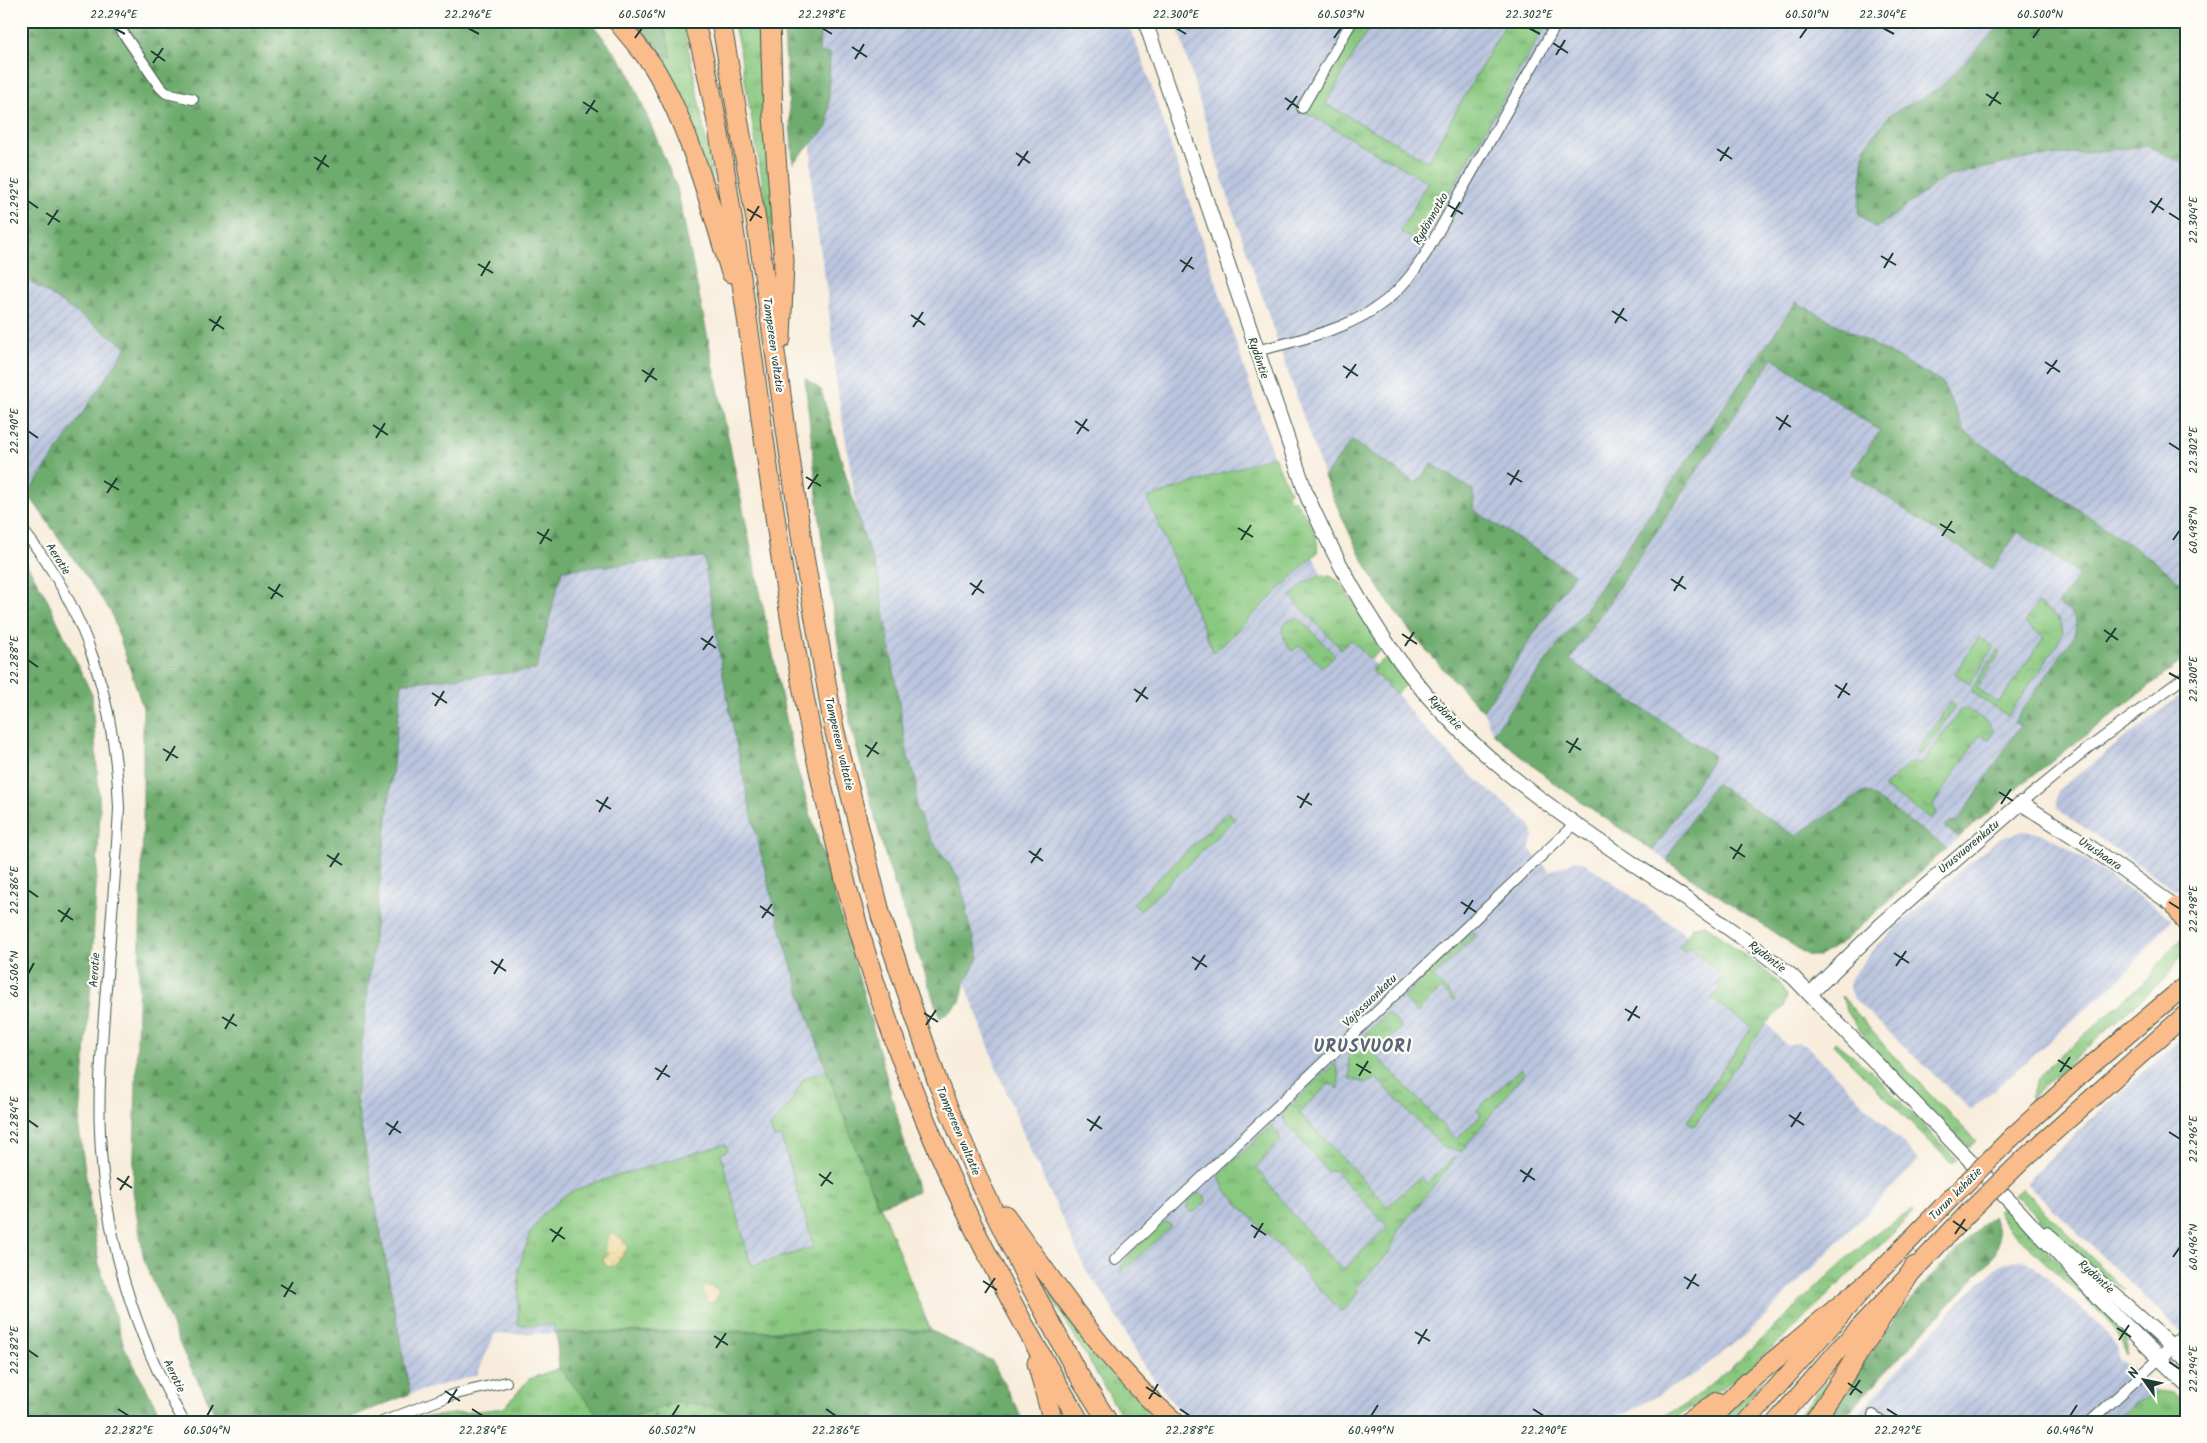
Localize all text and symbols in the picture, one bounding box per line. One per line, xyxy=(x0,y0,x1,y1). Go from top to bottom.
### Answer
text: 22.294°E xyxy=(90,5,139,24)
text: 22.296°E xyxy=(444,5,493,24)
text: 60.506°N xyxy=(619,5,665,24)
text: 22.298°E xyxy=(798,5,847,24)
text: 22.300°E xyxy=(1153,5,1200,24)
text: 60.503°N xyxy=(1317,5,1365,24)
text: 22.302°E xyxy=(1505,5,1554,24)
text: 60.501°N xyxy=(1785,5,1829,24)
text: 22.304°E xyxy=(1859,5,1908,24)
text: 60.500°N xyxy=(2017,5,2063,24)
text: 22.292°E xyxy=(5,176,24,225)
street label: Rydönnotko xyxy=(1408,189,1454,249)
text: 22.304°E xyxy=(2184,195,2203,244)
street label: Tampereen valtatie xyxy=(757,296,789,394)
street label: Rydöntie xyxy=(1242,334,1274,382)
text: 22.290°E xyxy=(5,407,24,454)
text: 22.302°E xyxy=(2184,425,2203,474)
text: 60.498°N xyxy=(2184,506,2203,554)
street label: Aerotie xyxy=(41,539,76,579)
text: 22.288°E xyxy=(5,634,24,685)
text: 22.300°E xyxy=(2184,655,2203,702)
street label: Rydöntie xyxy=(1423,691,1467,736)
street label: Tampereen valtatie xyxy=(819,695,859,793)
street label: Urusvuorenkatu xyxy=(1934,815,2004,879)
street label: Urushaara xyxy=(2074,832,2126,876)
text: 22.286°E xyxy=(5,865,24,914)
text: 22.298°E xyxy=(2184,884,2203,933)
street label: Rydöntie xyxy=(1744,936,1790,978)
text: 60.506°N xyxy=(5,951,24,997)
street label: Aerotie xyxy=(84,951,106,988)
street label: Vajossuonkatu xyxy=(1338,970,1402,1032)
district label: URUSVUORI xyxy=(1314,1033,1412,1062)
street label: Tampereen valtatie xyxy=(931,1083,986,1179)
text: 22.284°E xyxy=(5,1095,24,1144)
text: 22.296°E xyxy=(2184,1114,2203,1163)
street label: Turun kehätie xyxy=(1925,1162,1988,1225)
text: 60.496°N xyxy=(2184,1224,2203,1270)
street label: Rydöntie xyxy=(2074,1255,2119,1299)
text: 22.282°E xyxy=(5,1324,24,1375)
text: 22.294°E xyxy=(2184,1344,2203,1393)
street label: Aerotie xyxy=(158,1356,190,1396)
north arrow xyxy=(2120,1356,2170,1406)
text: N xyxy=(2122,1364,2146,1383)
text: 22.282°E xyxy=(104,1421,155,1440)
text: 60.504°N xyxy=(184,1421,230,1440)
text: 22.284°E xyxy=(459,1421,508,1440)
text: 60.502°N xyxy=(648,1421,696,1440)
text: 22.286°E xyxy=(812,1421,861,1440)
text: 22.288°E xyxy=(1165,1421,1216,1440)
text: 60.499°N xyxy=(1348,1421,1394,1440)
text: 22.290°E xyxy=(1521,1421,1568,1440)
text: 22.292°E xyxy=(1874,1421,1923,1440)
text: 60.496°N xyxy=(2047,1421,2093,1440)

